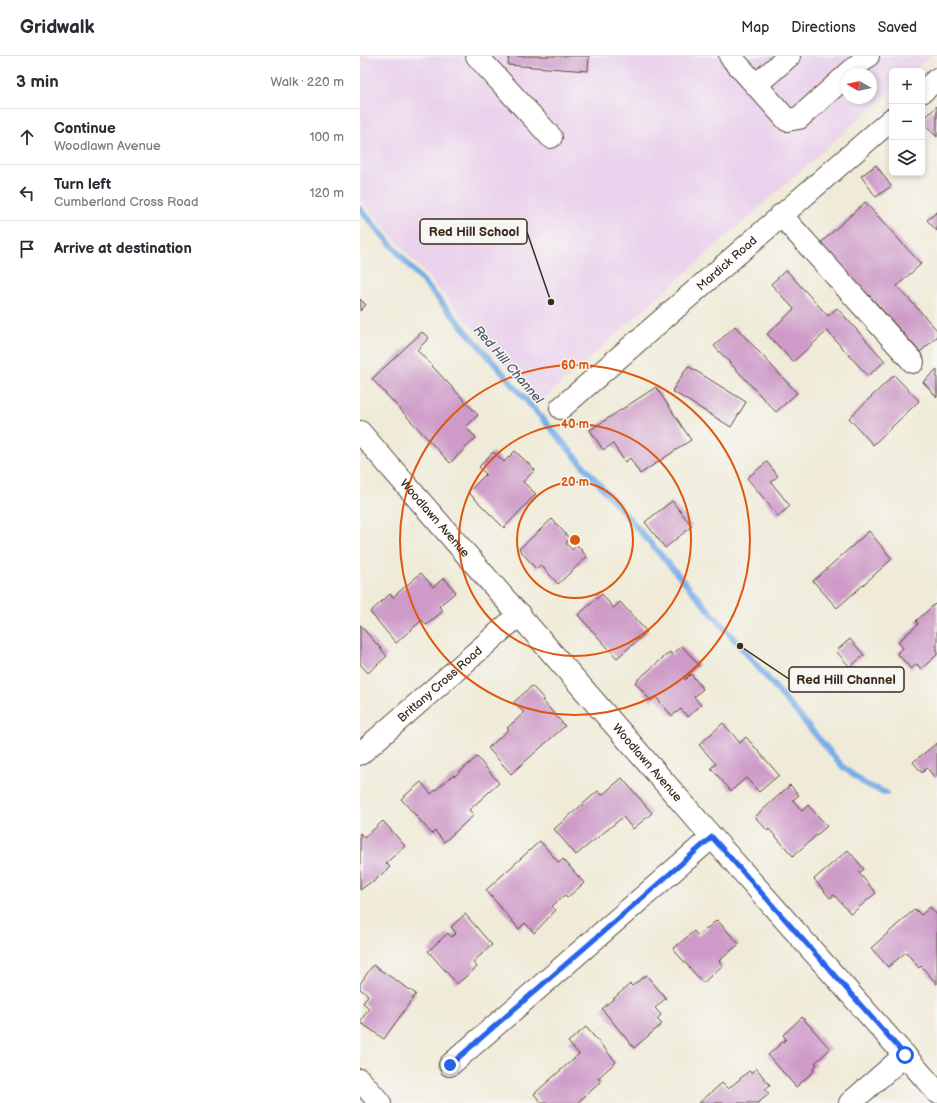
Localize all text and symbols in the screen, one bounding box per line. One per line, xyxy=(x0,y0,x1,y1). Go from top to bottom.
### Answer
text: Gridwalk xyxy=(20,16,95,39)
text: Map xyxy=(741,19,769,36)
text: Directions xyxy=(791,19,856,36)
text: Saved xyxy=(878,19,917,36)
north arrow xyxy=(841,68,877,104)
map controls xyxy=(889,68,925,176)
button: + xyxy=(889,68,925,104)
text: 3 min xyxy=(16,72,59,92)
text: Walk · 220 m xyxy=(271,74,344,90)
button: − xyxy=(889,104,925,140)
text: Continue xyxy=(54,119,116,138)
icon: ahead xyxy=(16,126,38,148)
text: 100 m xyxy=(309,129,344,145)
text: Woodlawn Avenue xyxy=(54,138,161,154)
button: layers xyxy=(889,140,925,176)
text: Turn left xyxy=(54,175,111,194)
icon: left xyxy=(16,182,38,204)
text: 120 m xyxy=(309,185,344,201)
text: Cumberland Cross Road xyxy=(54,194,198,210)
callout: Red Hill School xyxy=(420,219,527,244)
text: Red Hill School xyxy=(429,224,519,240)
street label: Mardick Road xyxy=(694,233,761,294)
icon: arrive xyxy=(16,238,38,260)
text: Arrive at destination xyxy=(54,239,192,258)
water label: Red Hill Channel xyxy=(470,322,547,408)
text: 60 m xyxy=(561,358,589,373)
text: 40 m xyxy=(561,417,589,432)
text: 20 m xyxy=(561,475,589,490)
street label: Woodlawn Avenue xyxy=(396,476,472,561)
centre of rings xyxy=(568,533,582,547)
street label: Brittany Cross Road xyxy=(395,643,486,726)
callout: Red Hill Channel xyxy=(789,667,904,692)
text: Red Hill Channel xyxy=(796,672,896,688)
street label: Woodlawn Avenue xyxy=(609,721,685,805)
route start xyxy=(896,1046,914,1064)
route end xyxy=(441,1056,459,1074)

